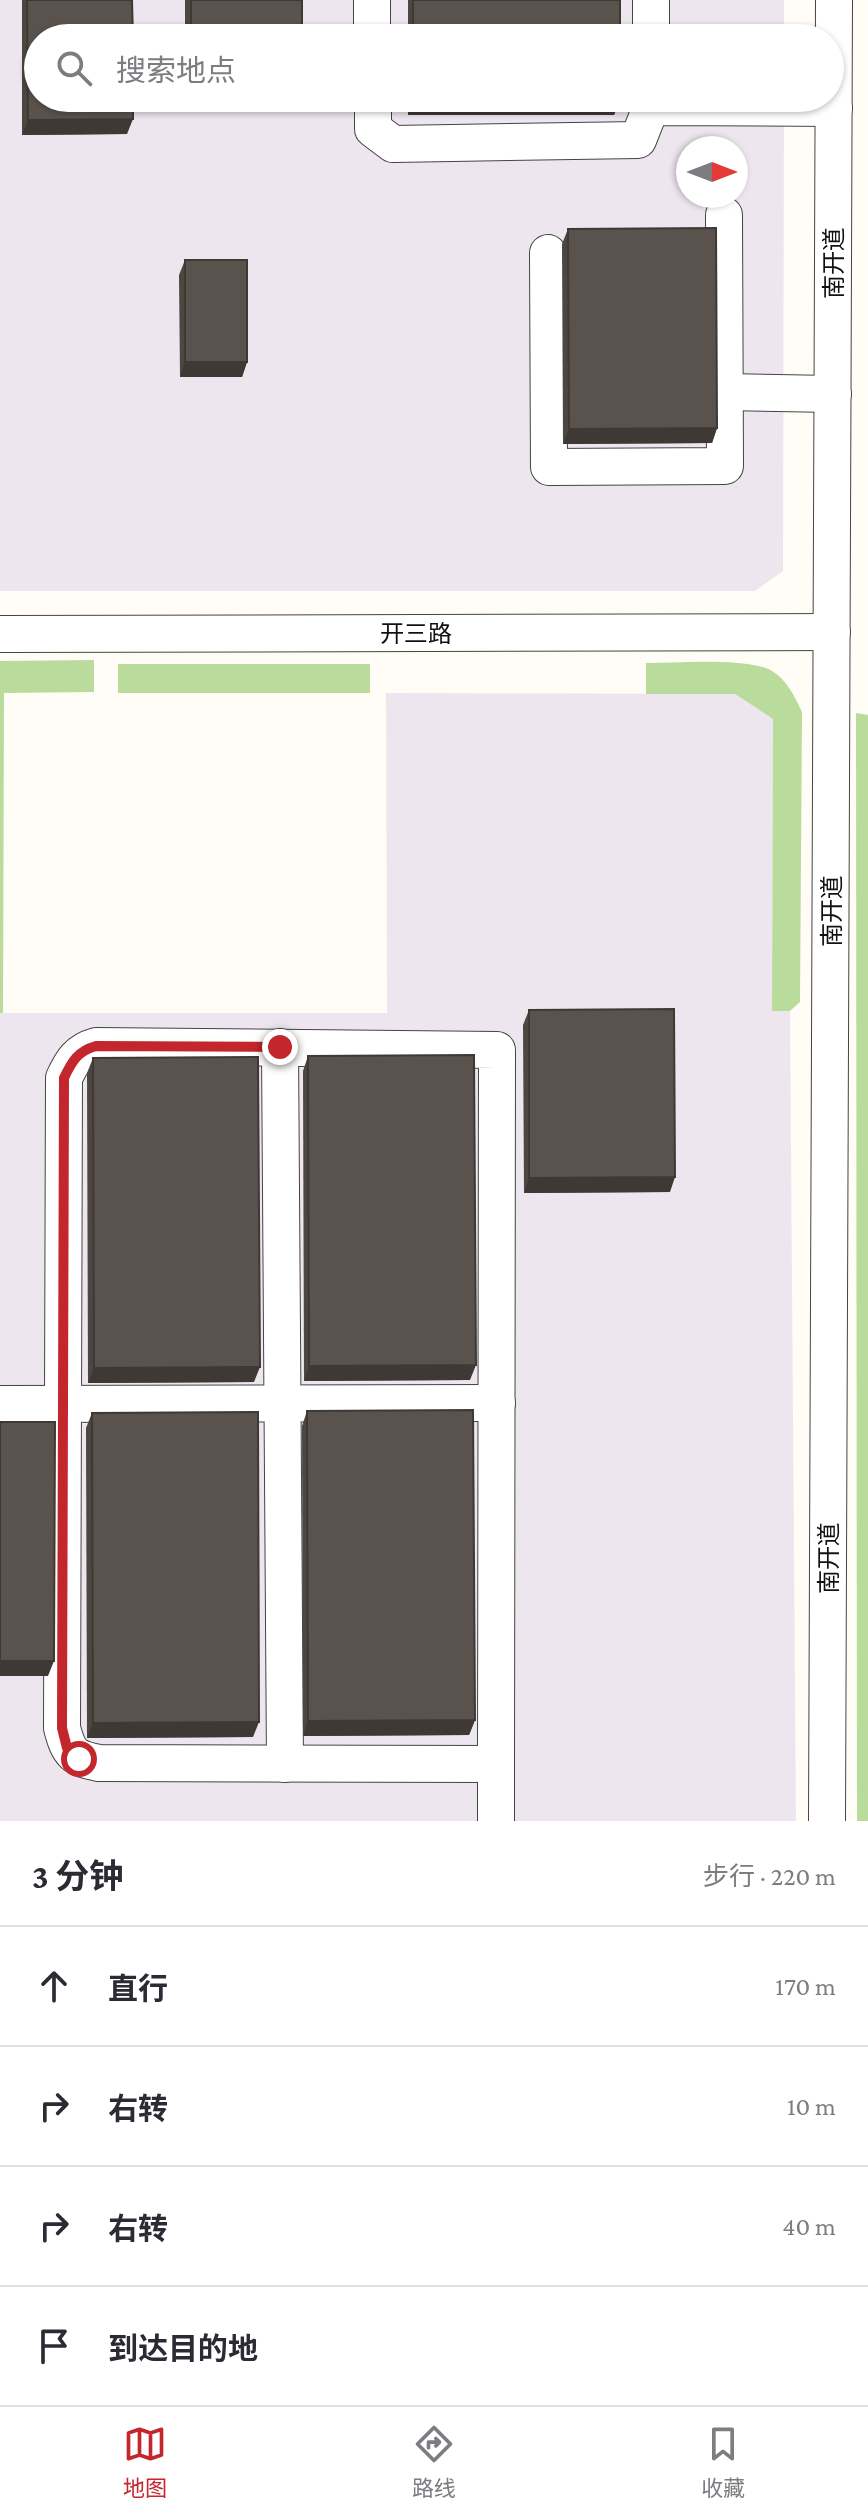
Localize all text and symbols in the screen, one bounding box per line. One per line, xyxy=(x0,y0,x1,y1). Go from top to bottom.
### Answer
search box xyxy=(24,24,844,112)
icon: search xyxy=(52,46,96,90)
text: 搜索地点 xyxy=(116,54,236,87)
north arrow xyxy=(676,136,748,208)
street label: 南开道 xyxy=(820,227,847,299)
street label: 开三路 xyxy=(380,620,452,647)
street label: 南开道 xyxy=(818,875,845,947)
route end xyxy=(262,1029,298,1065)
street label: 南开道 xyxy=(815,1522,842,1594)
route start xyxy=(61,1741,97,1777)
text: 3 分钟 xyxy=(32,1858,123,1895)
text: 步行 · 220 m xyxy=(703,1862,836,1891)
icon: ahead xyxy=(32,1964,76,2008)
text: 直行 xyxy=(108,1972,168,2005)
text: 170 m xyxy=(775,1972,836,2001)
icon: right xyxy=(32,2084,76,2128)
text: 右转 xyxy=(108,2092,168,2125)
text: 10 m xyxy=(787,2092,836,2121)
icon: right xyxy=(32,2204,76,2248)
text: 右转 xyxy=(108,2212,168,2245)
text: 40 m xyxy=(782,2212,836,2241)
icon: arrive xyxy=(32,2324,76,2368)
text: 到达目的地 xyxy=(108,2332,258,2365)
tab: 地图 xyxy=(123,2422,167,2502)
tab: 路线 xyxy=(412,2422,456,2502)
tab: 收藏 xyxy=(701,2422,745,2502)

